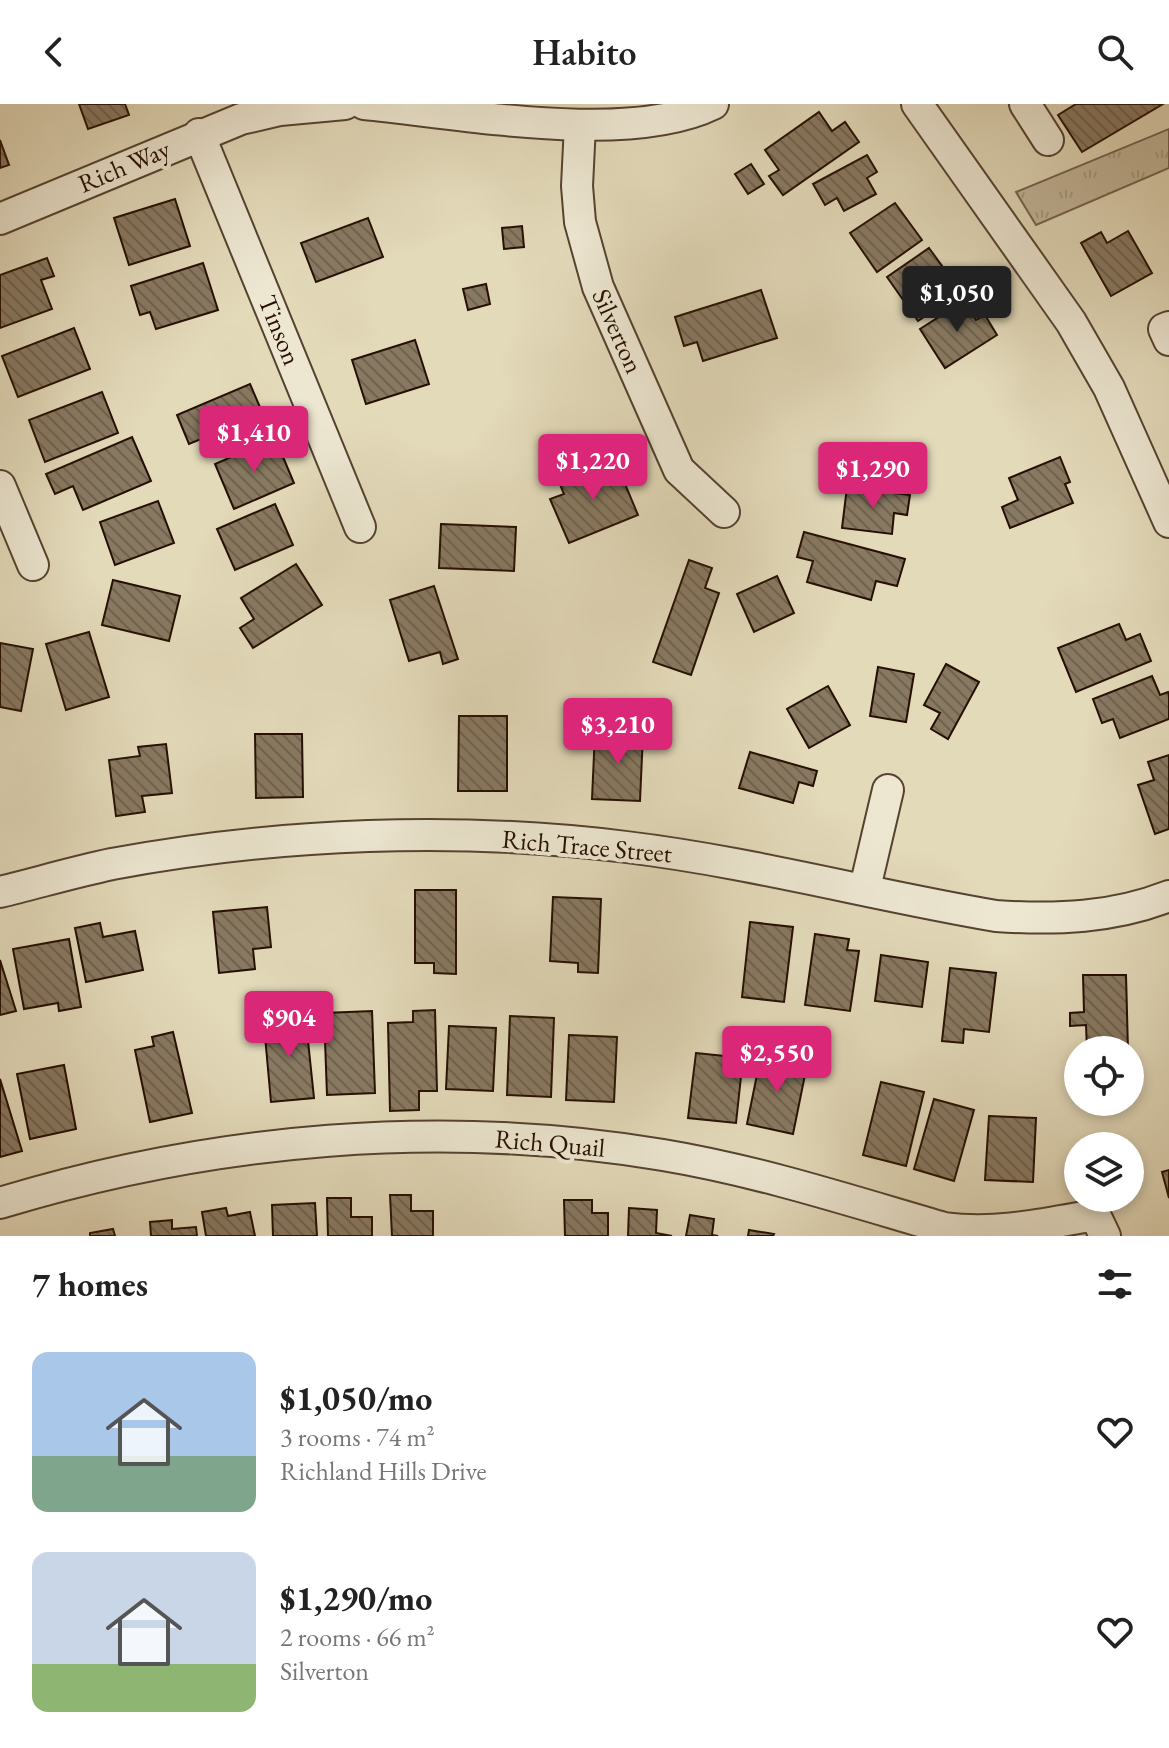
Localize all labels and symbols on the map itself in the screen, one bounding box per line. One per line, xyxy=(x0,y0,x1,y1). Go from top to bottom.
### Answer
street label: Rich Way xyxy=(73,131,176,201)
pin: $1,050 xyxy=(892,266,1022,334)
street label: Silverton xyxy=(584,283,652,379)
street label: Tinson xyxy=(251,290,309,370)
pin: $1,410 xyxy=(189,406,319,474)
pin: $1,220 xyxy=(528,434,658,502)
pin: $1,290 xyxy=(808,442,938,510)
pin: $3,210 xyxy=(553,698,683,766)
street label: Rich Trace Street xyxy=(501,822,673,870)
pin: $904 xyxy=(242,991,336,1059)
pin: $2,550 xyxy=(712,1026,842,1094)
street label: Rich Quail xyxy=(493,1121,607,1165)

